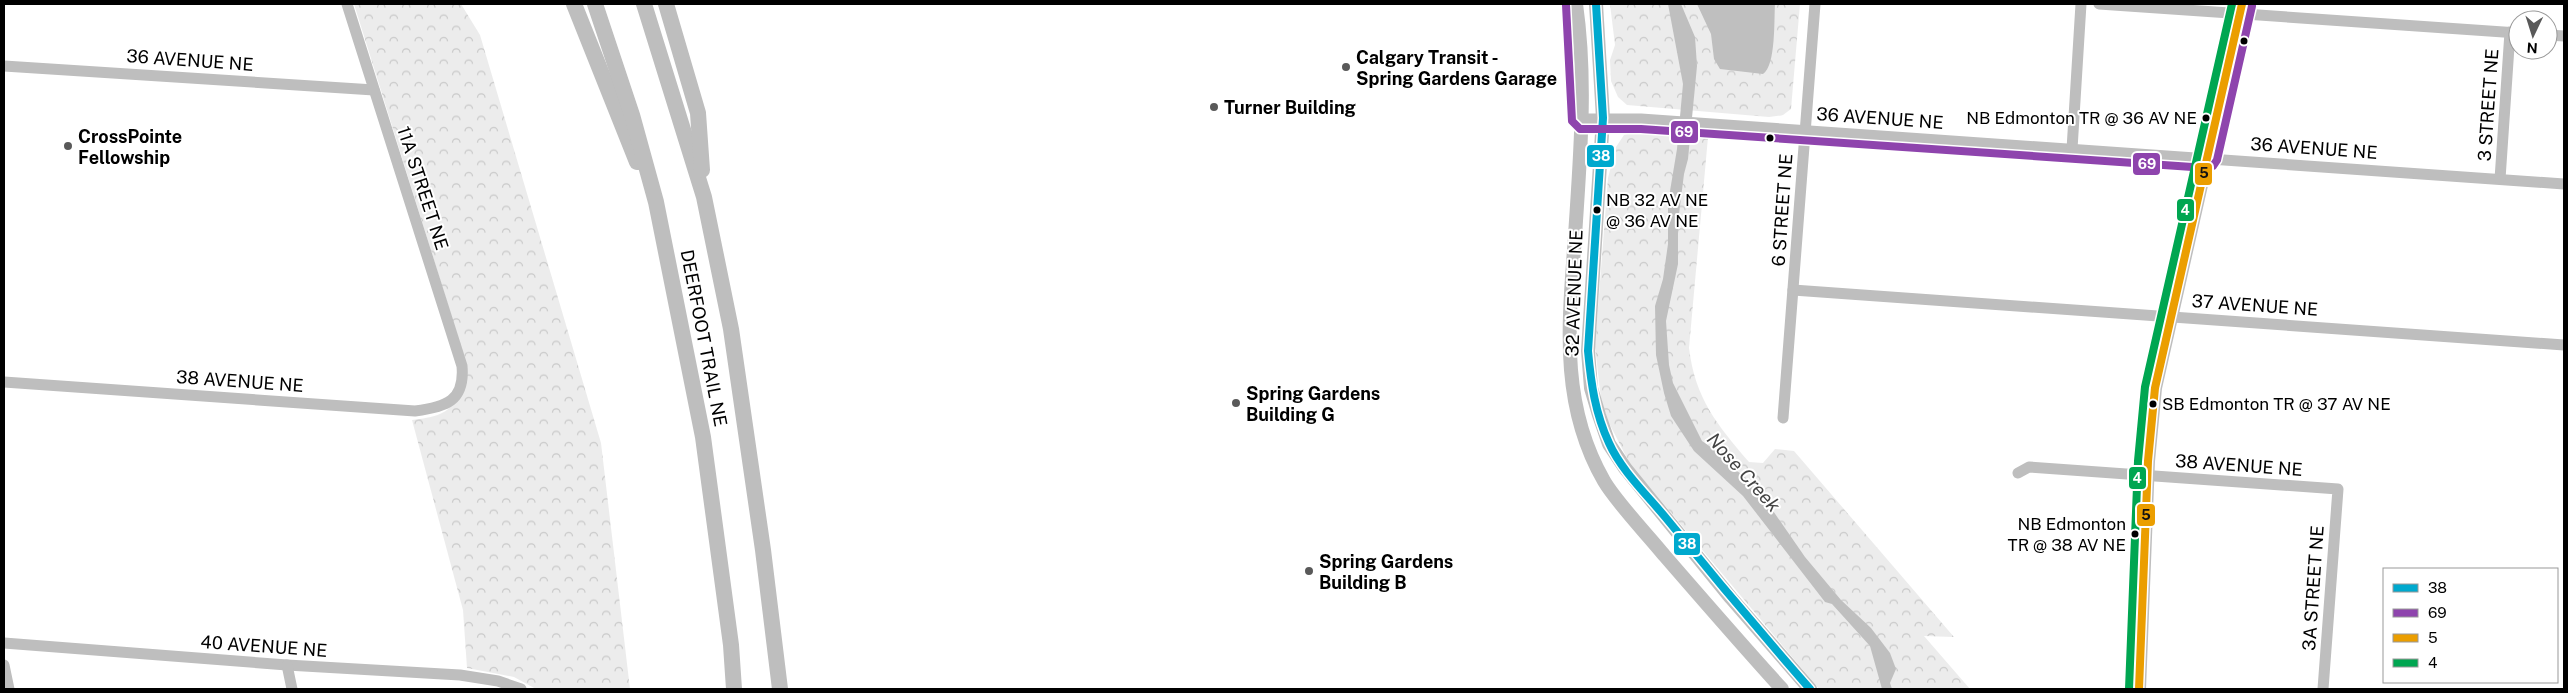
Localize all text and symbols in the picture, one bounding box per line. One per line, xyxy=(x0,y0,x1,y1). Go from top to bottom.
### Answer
north arrow xyxy=(2508,10,2558,60)
unlabelled marker xyxy=(2239,36,2249,46)
text: N xyxy=(2526,40,2538,56)
street label: 36 AVENUE NE xyxy=(126,45,254,75)
place label: Calgary Transit - Spring Gardens Garage xyxy=(1356,47,1557,89)
street label: 3 STREET NE xyxy=(2474,48,2502,162)
marker: Calgary Transit - Spring Gardens Garage xyxy=(1340,61,1352,73)
place label: Turner Building xyxy=(1224,97,1356,118)
marker: Turner Building xyxy=(1208,101,1220,113)
street label: 36 AVENUE NE xyxy=(1816,103,1944,133)
place label: NB Edmonton TR @ 36 AV NE xyxy=(1966,108,2197,128)
marker: NB Edmonton TR @ 36 AV NE xyxy=(2201,113,2211,123)
line badge: 69 xyxy=(1670,120,1699,144)
street label: 11A STREET NE xyxy=(393,123,453,253)
text: 69 xyxy=(1675,124,1693,140)
place label: CrossPointe Fellowship xyxy=(78,126,182,168)
unlabelled marker xyxy=(1765,133,1775,143)
street label: 36 AVENUE NE xyxy=(2250,133,2378,163)
marker: CrossPointe Fellowship xyxy=(62,140,74,152)
line badge: 38 xyxy=(1586,144,1615,168)
text: 38 xyxy=(1592,148,1610,164)
line badge: 69 xyxy=(2132,152,2161,176)
street label: 6 STREET NE xyxy=(1768,153,1796,267)
text: 69 xyxy=(2138,156,2156,172)
line badge: 5 xyxy=(2194,162,2213,186)
text: 5 xyxy=(2199,165,2209,181)
place label: NB 32 AV NE @ 36 AV NE xyxy=(1606,190,1708,231)
line badge: 4 xyxy=(2176,198,2195,222)
text: 4 xyxy=(2180,202,2190,218)
marker: NB 32 AV NE @ 36 AV NE xyxy=(1592,205,1602,215)
street label: 32 AVENUE NE xyxy=(1561,229,1587,357)
street label: DEERFOOT TRAIL NE xyxy=(677,248,731,428)
street label: 37 AVENUE NE xyxy=(2191,290,2319,320)
street label: 38 AVENUE NE xyxy=(176,366,304,396)
place label: Spring Gardens Building G xyxy=(1246,383,1380,425)
place label: SB Edmonton TR @ 37 AV NE xyxy=(2162,394,2391,414)
marker: Spring Gardens Building G xyxy=(1230,397,1242,409)
marker: SB Edmonton TR @ 37 AV NE xyxy=(2148,399,2158,409)
water label: Nose Creek xyxy=(1703,428,1786,517)
street label: 38 AVENUE NE xyxy=(2175,450,2303,480)
line badge: 4 xyxy=(2128,466,2147,490)
text: 4 xyxy=(2132,470,2142,486)
line badge: 5 xyxy=(2136,503,2156,527)
text: 5 xyxy=(2141,507,2151,523)
place label: NB Edmonton TR @ 38 AV NE xyxy=(2008,514,2126,555)
street label: 3A STREET NE xyxy=(2298,525,2328,651)
marker: NB Edmonton TR @ 38 AV NE xyxy=(2130,529,2140,539)
line badge: 38 xyxy=(1673,532,1701,556)
text: 38 xyxy=(1678,536,1696,552)
place label: Spring Gardens Building B xyxy=(1319,551,1453,593)
marker: Spring Gardens Building B xyxy=(1303,565,1315,577)
legend xyxy=(2383,568,2558,683)
text: 38 xyxy=(2428,579,2447,596)
text: 69 xyxy=(2428,604,2447,621)
text: 5 xyxy=(2428,629,2438,646)
street label: 40 AVENUE NE xyxy=(200,631,328,661)
text: 4 xyxy=(2428,654,2437,671)

